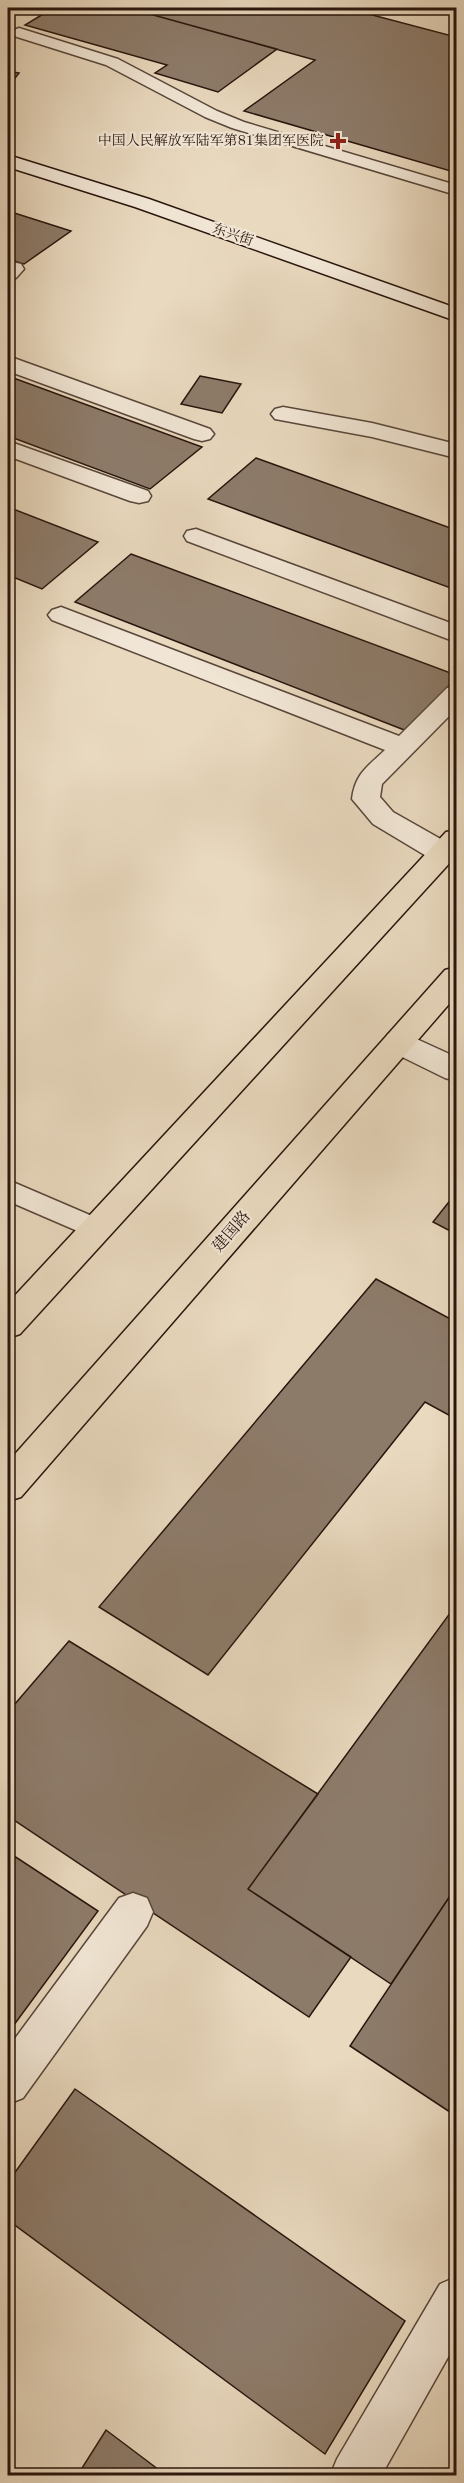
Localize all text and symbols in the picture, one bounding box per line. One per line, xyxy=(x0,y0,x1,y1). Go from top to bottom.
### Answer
marker: 中国人民解放军陆军第81集团军医院 xyxy=(329,132,347,150)
place label: 中国人民解放军陆军第81集团军医院 xyxy=(98,133,324,148)
street label: 东兴街 xyxy=(211,221,255,248)
street label: 建国路 xyxy=(209,1207,254,1255)

